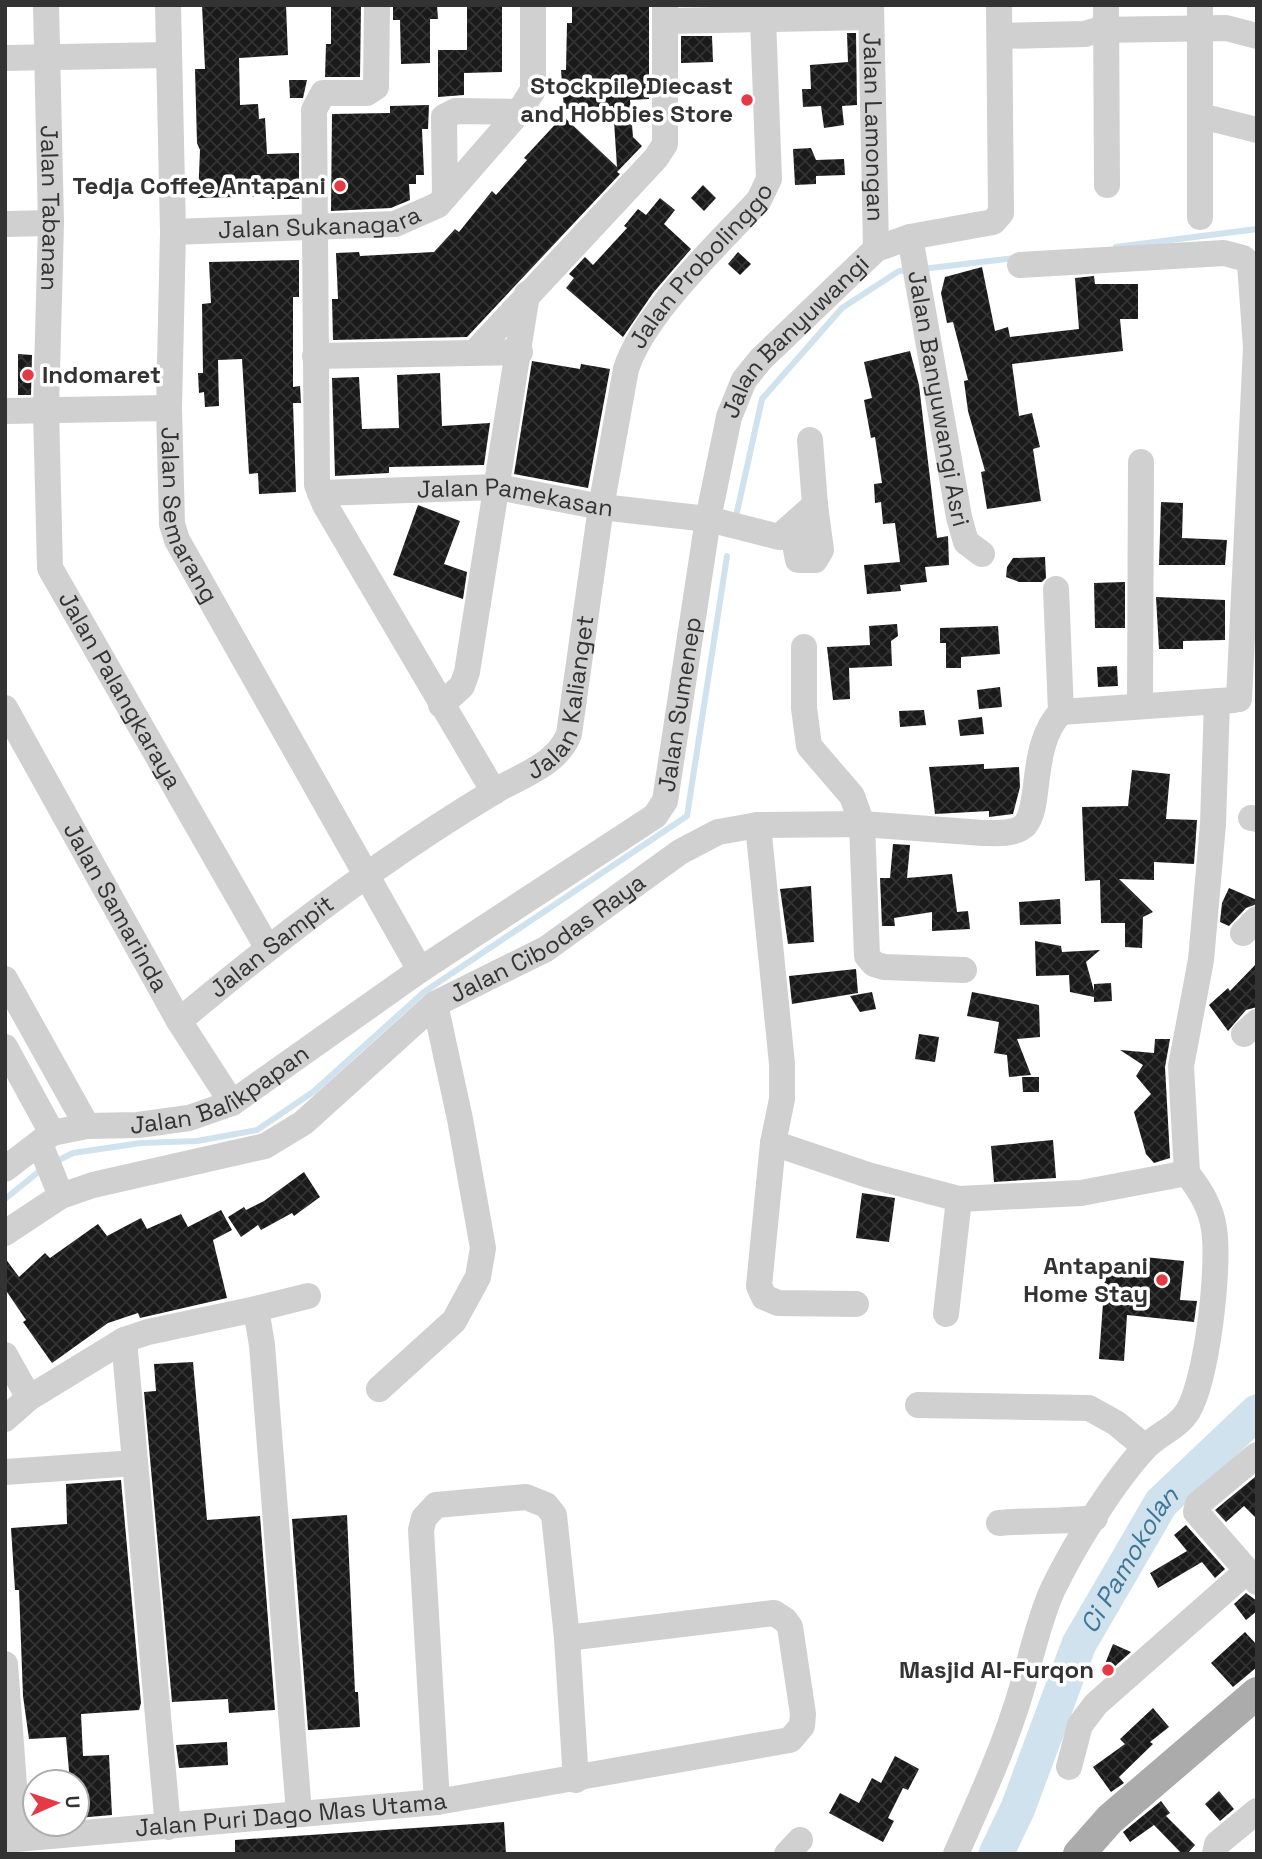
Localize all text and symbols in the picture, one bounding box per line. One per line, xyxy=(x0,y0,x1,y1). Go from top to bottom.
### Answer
street label: Jalan Lamongan xyxy=(857,32,891,222)
place label: Stockpile Diecast and Hobbies Store xyxy=(520,70,733,129)
marker: Stockpile Diecast and Hobbies Store xyxy=(739,92,755,108)
street label: Jalan Tabanan xyxy=(34,125,67,291)
place label: Tedja Coffee Antapani xyxy=(73,170,326,201)
marker: Tedja Coffee Antapani xyxy=(332,178,348,194)
street label: Jalan Probolinggo xyxy=(622,178,780,354)
street label: Jalan Sukanagara xyxy=(217,198,426,245)
street label: Jalan Banyuwangi xyxy=(714,248,875,423)
street label: Jalan Banyuwangi Asri xyxy=(901,268,977,530)
place label: Indomaret xyxy=(42,359,161,390)
marker: Indomaret xyxy=(20,367,36,383)
street label: Jalan Semarang xyxy=(154,426,225,608)
street label: Jalan Pamekasan xyxy=(416,471,615,523)
street label: Jalan Palangkaraya xyxy=(52,585,189,795)
street label: Jalan Kalianget xyxy=(521,613,601,786)
street label: Jalan Sumenep xyxy=(651,615,708,794)
street label: Jalan Samarinda xyxy=(57,816,176,998)
street label: Jalan Cibodas Raya xyxy=(444,866,651,1009)
street label: Jalan Sampit xyxy=(203,888,340,1004)
street label: Jalan Balikpapan xyxy=(130,1037,315,1140)
place label: Antapani Home Stay xyxy=(1023,1250,1148,1309)
marker: Antapani Home Stay xyxy=(1154,1272,1170,1288)
water label: Ci Pamokolan xyxy=(1072,1478,1186,1639)
place label: Masjid Al-Furqon xyxy=(899,1654,1094,1685)
marker: Masjid Al-Furqon xyxy=(1100,1662,1116,1678)
north arrow xyxy=(21,1768,91,1838)
street label: Jalan Puri Dago Mas Utama xyxy=(134,1785,449,1843)
text: U xyxy=(60,1795,85,1809)

